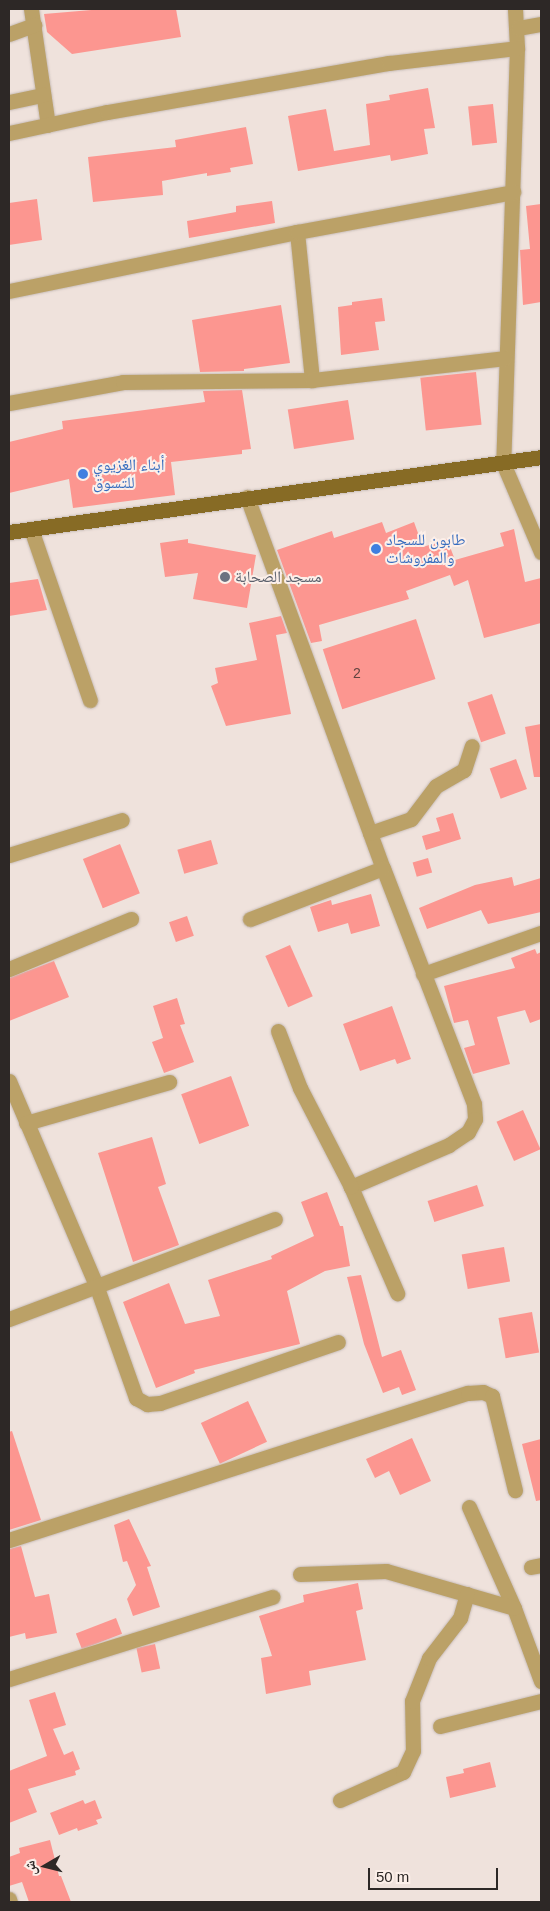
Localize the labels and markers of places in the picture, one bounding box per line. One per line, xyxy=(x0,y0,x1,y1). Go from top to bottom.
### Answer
place label: أبناء الغزيوي للتسوق xyxy=(93,455,165,493)
marker: أبناء الغزيوي للتسوق xyxy=(77,468,89,480)
place label: طابون للسجاد والمفروشات xyxy=(386,530,466,568)
marker: طابون للسجاد والمفروشات xyxy=(370,543,382,555)
place label: مسجد الصحابة xyxy=(235,567,322,587)
marker: مسجد الصحابة xyxy=(219,571,231,583)

